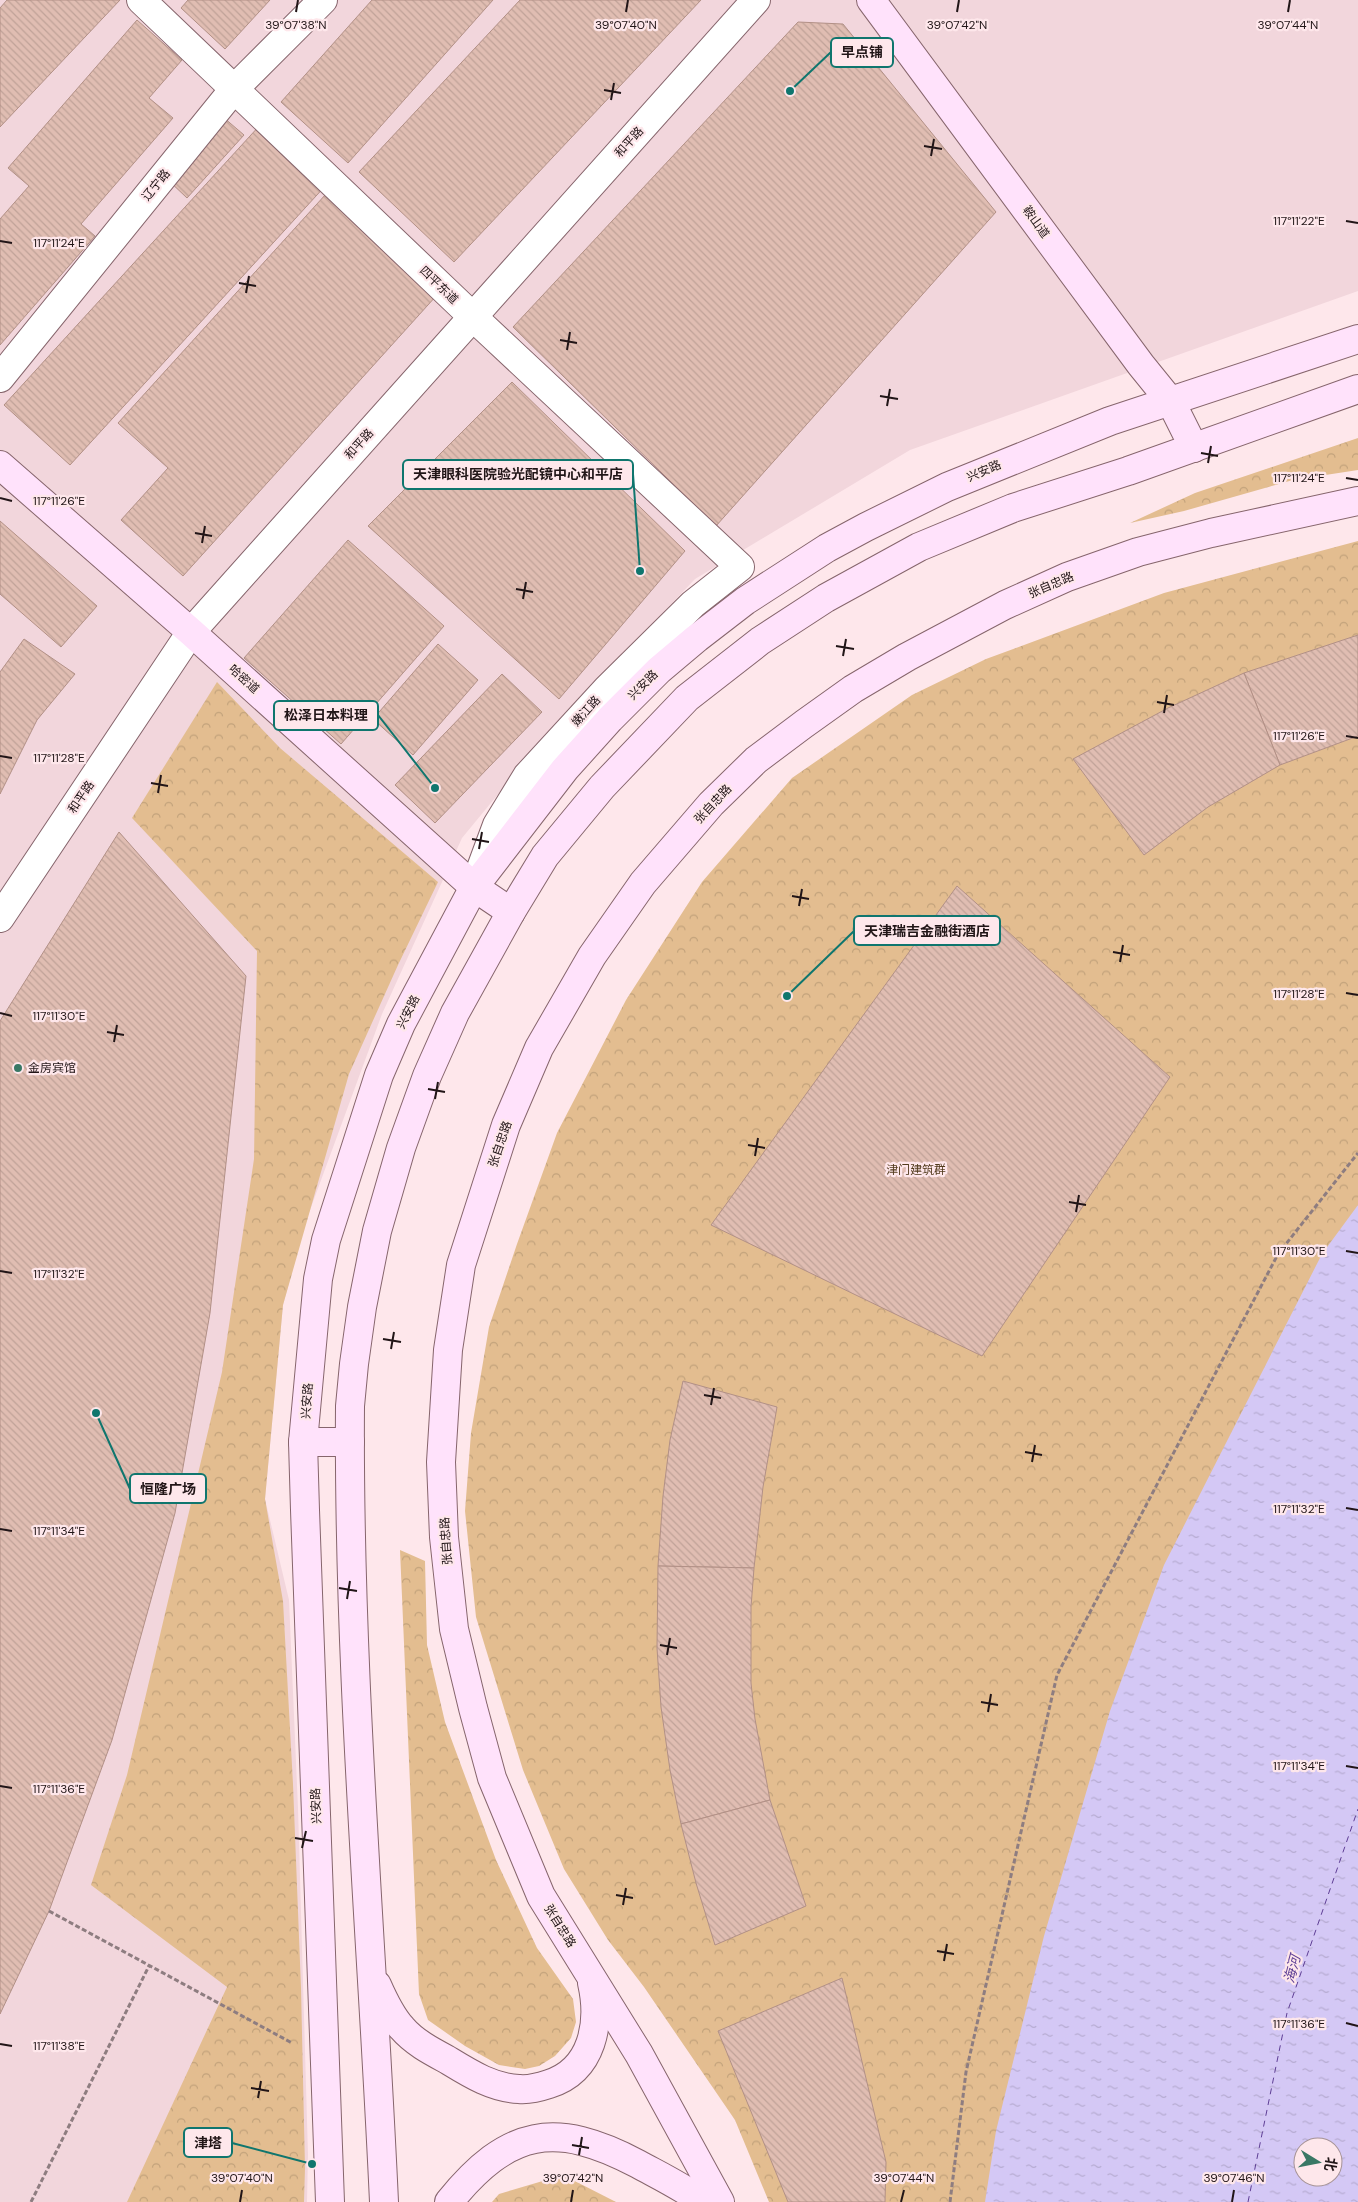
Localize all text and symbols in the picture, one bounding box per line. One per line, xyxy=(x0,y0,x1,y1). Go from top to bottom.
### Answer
text: 39°07'38"N xyxy=(265,17,327,33)
text: 39°07'40"N xyxy=(595,17,657,33)
text: 39°07'42"N xyxy=(927,17,987,33)
text: 39°07'44"N xyxy=(1258,17,1318,33)
callout: 早点铺 xyxy=(831,38,893,67)
text: 早点铺 xyxy=(841,43,883,61)
street label: 和平路 xyxy=(611,123,647,161)
street label: 辽宁路 xyxy=(138,166,174,204)
street label: 鞍山道 xyxy=(1019,203,1053,241)
text: 117°11'22"E xyxy=(1273,213,1325,229)
text: 117°11'24"E xyxy=(33,235,85,251)
street label: 四平东道 xyxy=(416,263,462,307)
street label: 和平路 xyxy=(341,425,377,463)
street label: 兴安路 xyxy=(964,457,1004,485)
callout: 天津眼科医院验光配镜中心和平店 xyxy=(403,460,633,489)
text: 天津眼科医院验光配镜中心和平店 xyxy=(413,465,623,483)
text: 117°11'24"E xyxy=(1273,470,1325,486)
text: 117°11'26"E xyxy=(33,493,85,509)
street label: 张自忠路 xyxy=(1026,568,1076,602)
street label: 哈密道 xyxy=(225,661,263,697)
street label: 兴安路 xyxy=(625,667,661,703)
street label: 嫩江路 xyxy=(568,692,604,730)
callout: 松泽日本料理 xyxy=(274,701,378,730)
text: 松泽日本料理 xyxy=(284,706,368,724)
text: 117°11'26"E xyxy=(1273,728,1325,744)
text: 117°11'28"E xyxy=(33,750,85,766)
street label: 和平路 xyxy=(64,778,98,816)
street label: 张自忠路 xyxy=(691,781,735,827)
callout: 天津瑞吉金融街酒店 xyxy=(854,916,1000,945)
text: 天津瑞吉金融街酒店 xyxy=(864,922,990,940)
text: 117°11'28"E xyxy=(1273,986,1325,1002)
street label: 兴安路 xyxy=(393,992,423,1032)
text: 117°11'30"E xyxy=(33,1008,86,1024)
place label: 金房宾馆 xyxy=(28,1060,76,1076)
marker: 金房宾馆 xyxy=(12,1062,24,1074)
street label: 张自忠路 xyxy=(485,1119,515,1169)
park label: 津门建筑群 xyxy=(886,1162,946,1178)
text: 117°11'30"E xyxy=(1273,1243,1326,1259)
text: 117°11'32"E xyxy=(33,1266,85,1282)
street label: 兴安路 xyxy=(298,1382,316,1420)
callout: 恒隆广场 xyxy=(130,1474,206,1503)
text: 恒隆广场 xyxy=(140,1480,196,1498)
text: 117°11'32"E xyxy=(1273,1501,1325,1517)
street label: 张自忠路 xyxy=(436,1516,456,1566)
text: 117°11'34"E xyxy=(33,1523,85,1539)
text: 117°11'34"E xyxy=(1273,1758,1325,1774)
text: 117°11'36"E xyxy=(33,1781,85,1797)
street label: 兴安路 xyxy=(307,1788,325,1824)
street label: 张自忠路 xyxy=(540,1901,580,1951)
water label: 海河 xyxy=(1280,1950,1305,1985)
text: 117°11'36"E xyxy=(1273,2016,1325,2032)
text: 117°11'38"E xyxy=(33,2038,85,2054)
callout: 津塔 xyxy=(184,2128,232,2157)
text: 津塔 xyxy=(194,2134,222,2152)
north arrow xyxy=(1293,2137,1343,2187)
text: 北 xyxy=(1321,2156,1341,2173)
text: 39°07'40"N xyxy=(211,2170,273,2186)
text: 39°07'42"N xyxy=(543,2170,603,2186)
text: 39°07'44"N xyxy=(874,2170,934,2186)
text: 39°07'46"N xyxy=(1203,2170,1265,2186)

